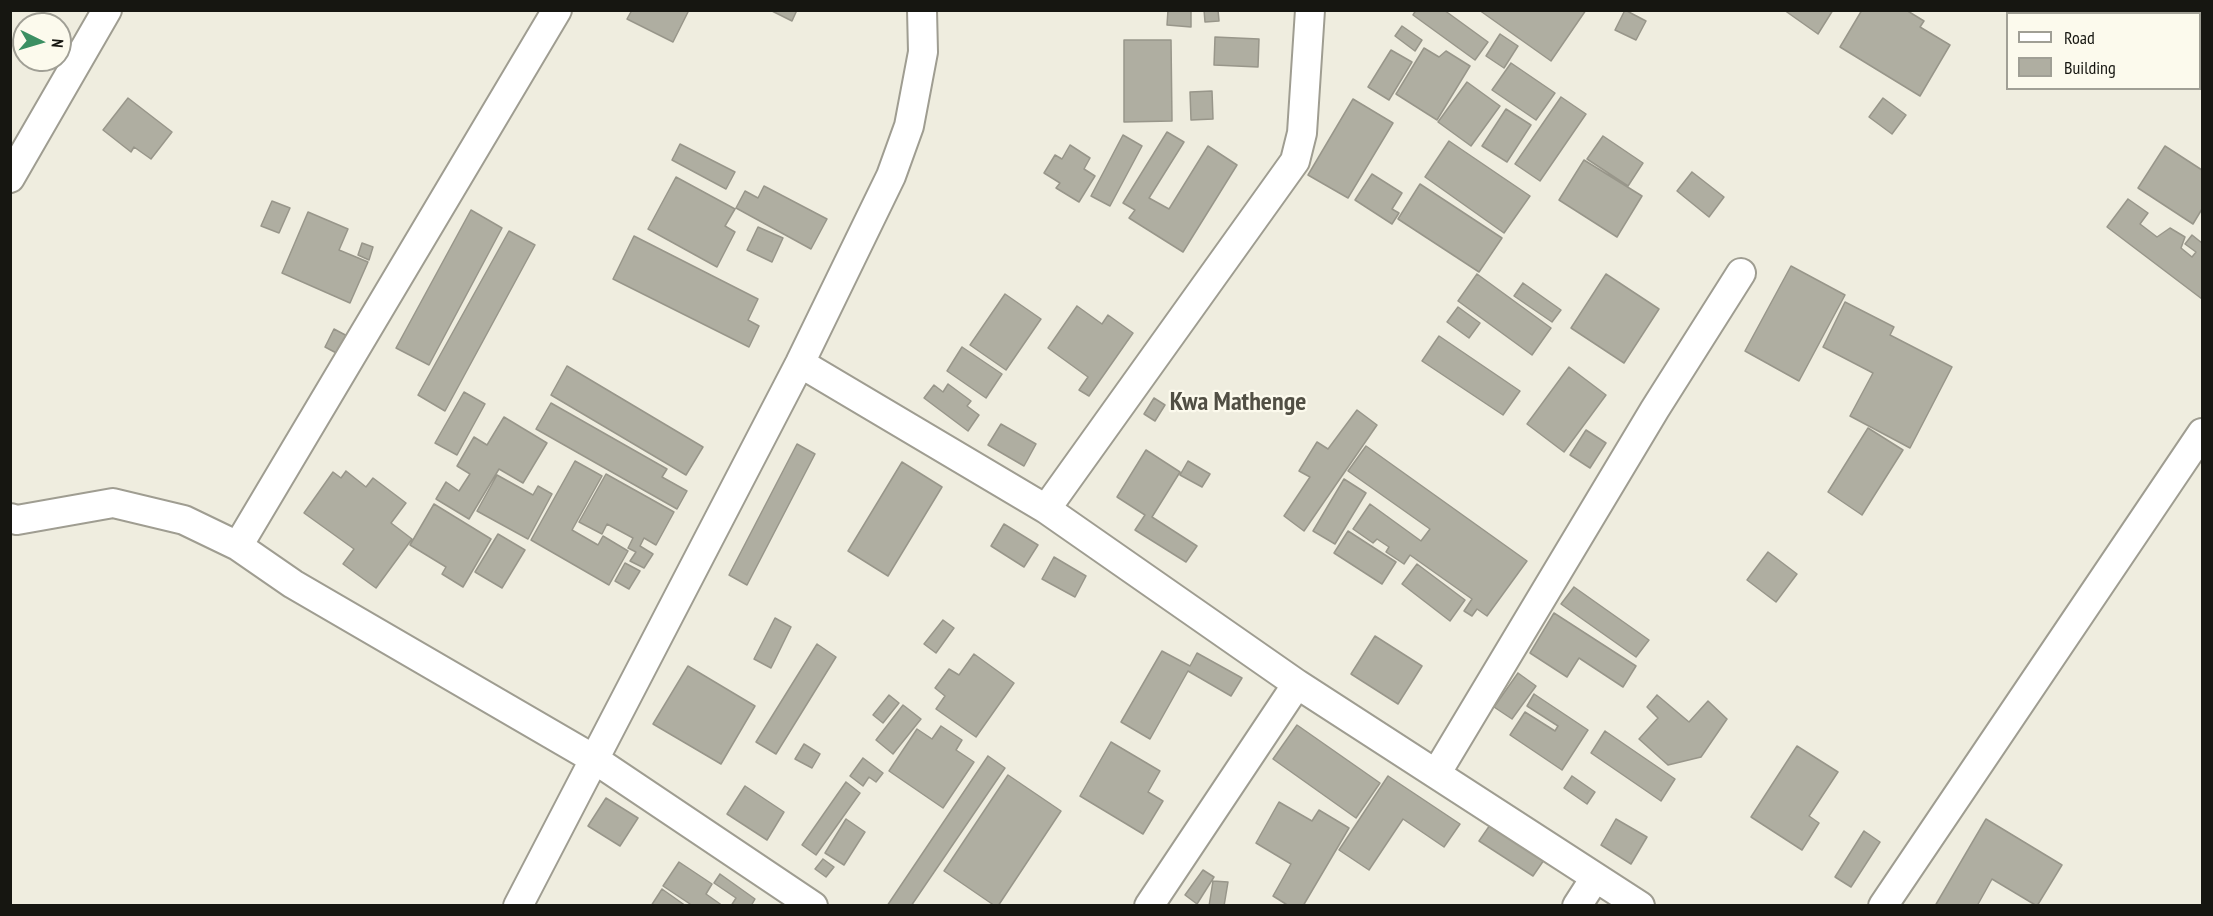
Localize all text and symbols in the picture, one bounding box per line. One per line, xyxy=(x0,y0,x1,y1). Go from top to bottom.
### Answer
north arrow xyxy=(12,12,72,72)
legend xyxy=(2006,12,2201,90)
text: Road xyxy=(2064,26,2095,49)
text: N xyxy=(48,38,68,49)
text: Building xyxy=(2064,56,2116,79)
district label: Kwa Mathenge xyxy=(1170,387,1306,419)

